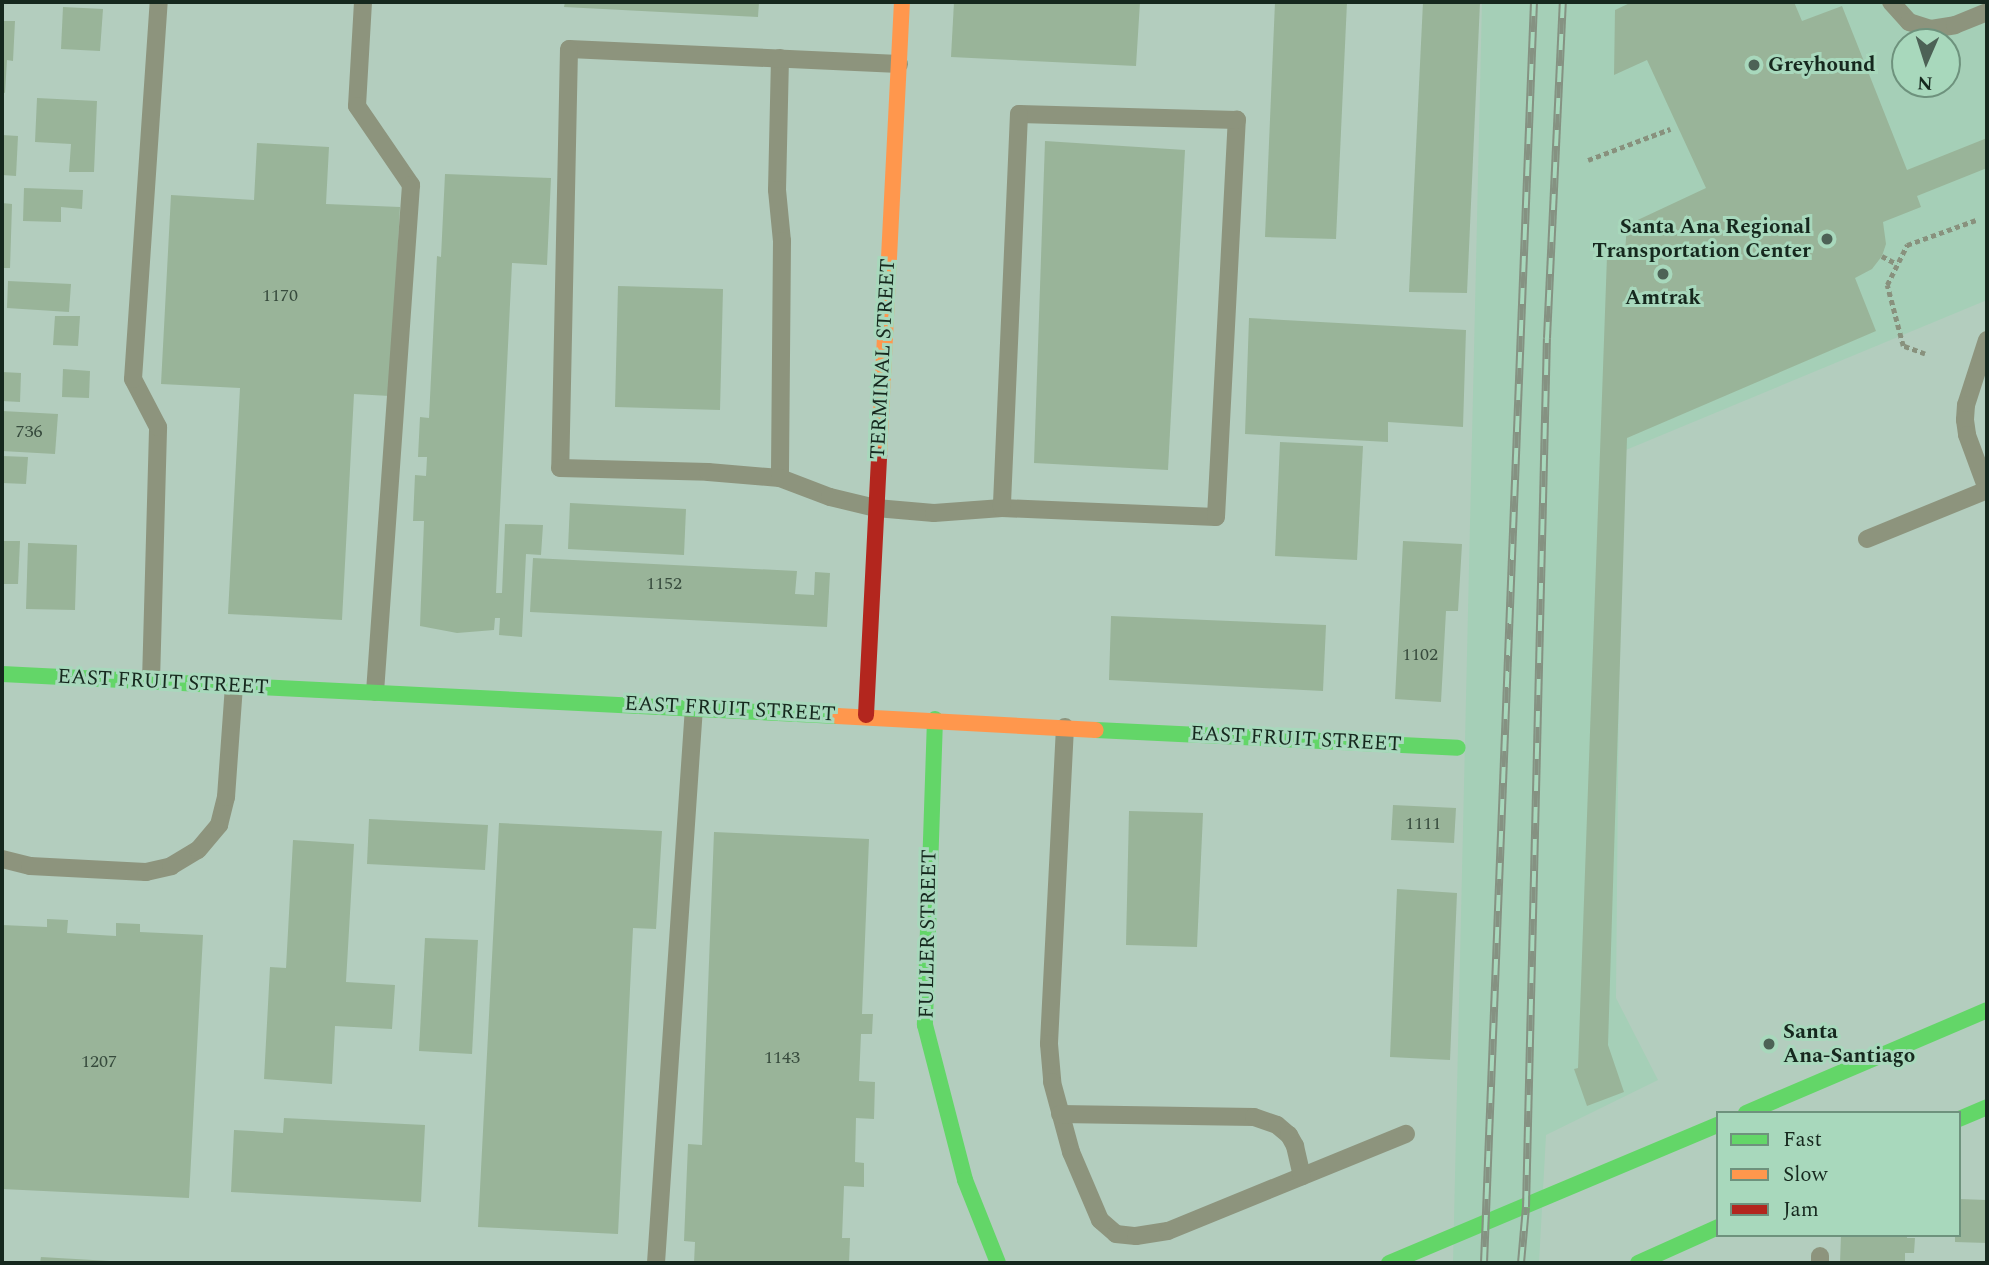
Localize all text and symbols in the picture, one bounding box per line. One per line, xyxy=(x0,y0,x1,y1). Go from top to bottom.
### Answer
north arrow xyxy=(1891,28,1961,98)
place label: Greyhound xyxy=(1768,52,1876,78)
marker: Greyhound xyxy=(1746,57,1762,73)
text: N xyxy=(1916,68,1933,97)
place label: Santa Ana Regional Transportation Center xyxy=(1592,214,1811,264)
marker: Santa Ana Regional Transportation Center xyxy=(1817,229,1837,249)
street label: TERMINAL STREET xyxy=(865,258,901,460)
marker: Amtrak xyxy=(1655,266,1671,282)
house number: 1170 xyxy=(262,285,298,307)
place label: Amtrak xyxy=(1625,285,1701,311)
house number: 736 xyxy=(16,421,42,443)
house number: 1152 xyxy=(646,573,682,595)
house number: 1102 xyxy=(1402,644,1438,666)
street label: EAST FRUIT STREET xyxy=(57,664,269,700)
street label: EAST FRUIT STREET xyxy=(624,691,836,727)
street label: EAST FRUIT STREET xyxy=(1190,721,1402,757)
house number: 1111 xyxy=(1405,813,1441,835)
street label: FULLER STREET xyxy=(914,849,942,1019)
place label: Santa Ana-Santiago xyxy=(1783,1019,1915,1069)
marker: Santa Ana-Santiago xyxy=(1761,1036,1777,1052)
house number: 1143 xyxy=(764,1047,800,1069)
house number: 1207 xyxy=(81,1051,117,1073)
legend xyxy=(1716,1111,1961,1237)
text: Fast xyxy=(1783,1124,1822,1156)
text: Slow xyxy=(1783,1159,1827,1191)
text: Jam xyxy=(1783,1194,1819,1226)

